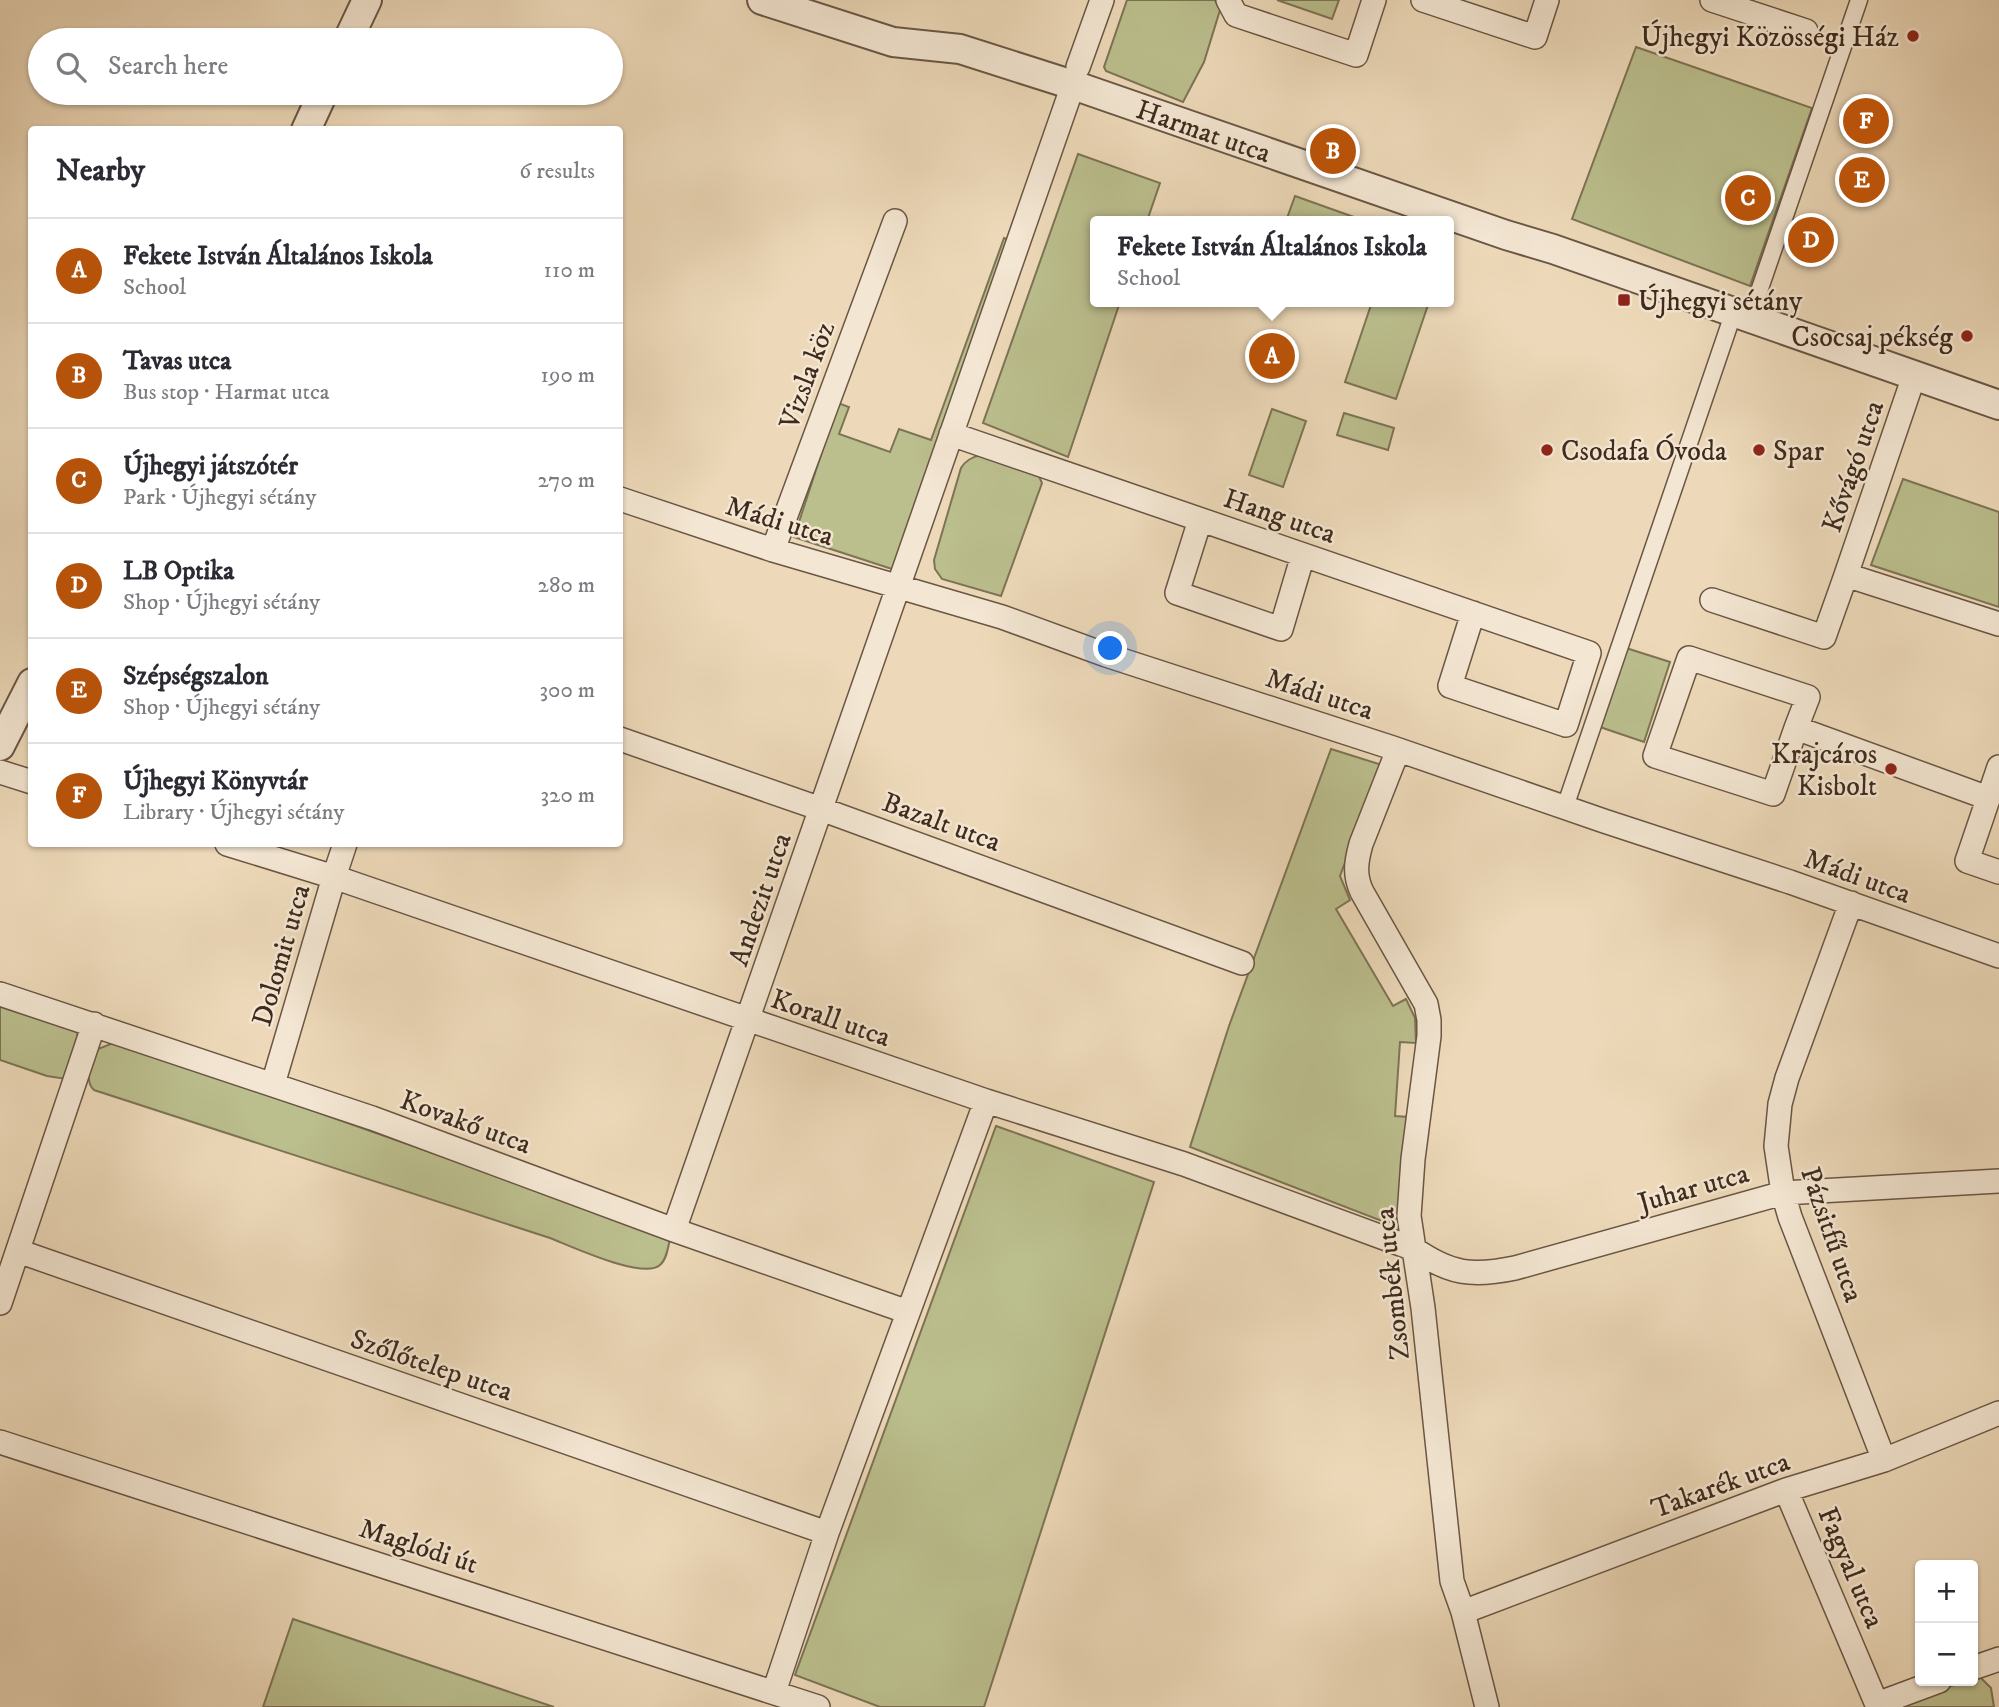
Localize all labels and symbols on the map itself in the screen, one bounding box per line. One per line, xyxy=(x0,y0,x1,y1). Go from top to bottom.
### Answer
place label: Újhegyi Közösségi Ház xyxy=(1641,19,1899,55)
marker: Újhegyi Közösségi Ház xyxy=(1905,28,1921,44)
street label: Harmat utca xyxy=(1131,92,1275,171)
pin: F xyxy=(1843,95,1889,147)
pin: B xyxy=(1310,125,1356,177)
pin: E xyxy=(1839,154,1885,206)
pin: C xyxy=(1725,172,1771,224)
pin: D xyxy=(1788,214,1834,266)
place label: Újhegyi sétány xyxy=(1638,283,1803,319)
marker: Újhegyi sétány xyxy=(1616,292,1632,308)
street label: Vizsla köz xyxy=(771,317,843,435)
place label: Csocsaj pékség xyxy=(1791,320,1953,355)
marker: Csocsaj pékség xyxy=(1959,328,1975,344)
pin: A xyxy=(1249,330,1295,382)
street label: Kővágó utca xyxy=(1815,396,1892,537)
place label: Csodafa Óvoda xyxy=(1561,433,1727,469)
place label: Spar xyxy=(1773,434,1825,469)
marker: Csodafa Óvoda xyxy=(1539,442,1555,458)
marker: Spar xyxy=(1751,442,1767,458)
street label: Hang utca xyxy=(1219,481,1340,552)
street label: Mádi utca xyxy=(721,488,838,554)
your location xyxy=(1093,631,1127,665)
street label: Mádi utca xyxy=(1261,661,1378,728)
place label: Krajcáros Kisbolt xyxy=(1771,737,1877,804)
marker: Krajcáros Kisbolt xyxy=(1883,761,1899,777)
street label: Bazalt utca xyxy=(878,785,1006,860)
street label: Andezit utca xyxy=(721,828,800,971)
street label: Mádi utca xyxy=(1799,841,1916,912)
street label: Dolomit utca xyxy=(245,880,318,1030)
street label: Korall utca xyxy=(766,982,895,1055)
street label: Kovakő utca xyxy=(395,1083,536,1162)
street label: Juhar utca xyxy=(1631,1156,1753,1222)
street label: Pázsitfű utca xyxy=(1792,1162,1871,1307)
street label: Zsombék utca xyxy=(1367,1206,1418,1362)
street label: Szőlőtelep utca xyxy=(346,1321,517,1410)
street label: Takarék utca xyxy=(1647,1444,1795,1527)
street label: Fagyal utca xyxy=(1809,1502,1892,1634)
street label: Maglódi út xyxy=(355,1511,482,1582)

